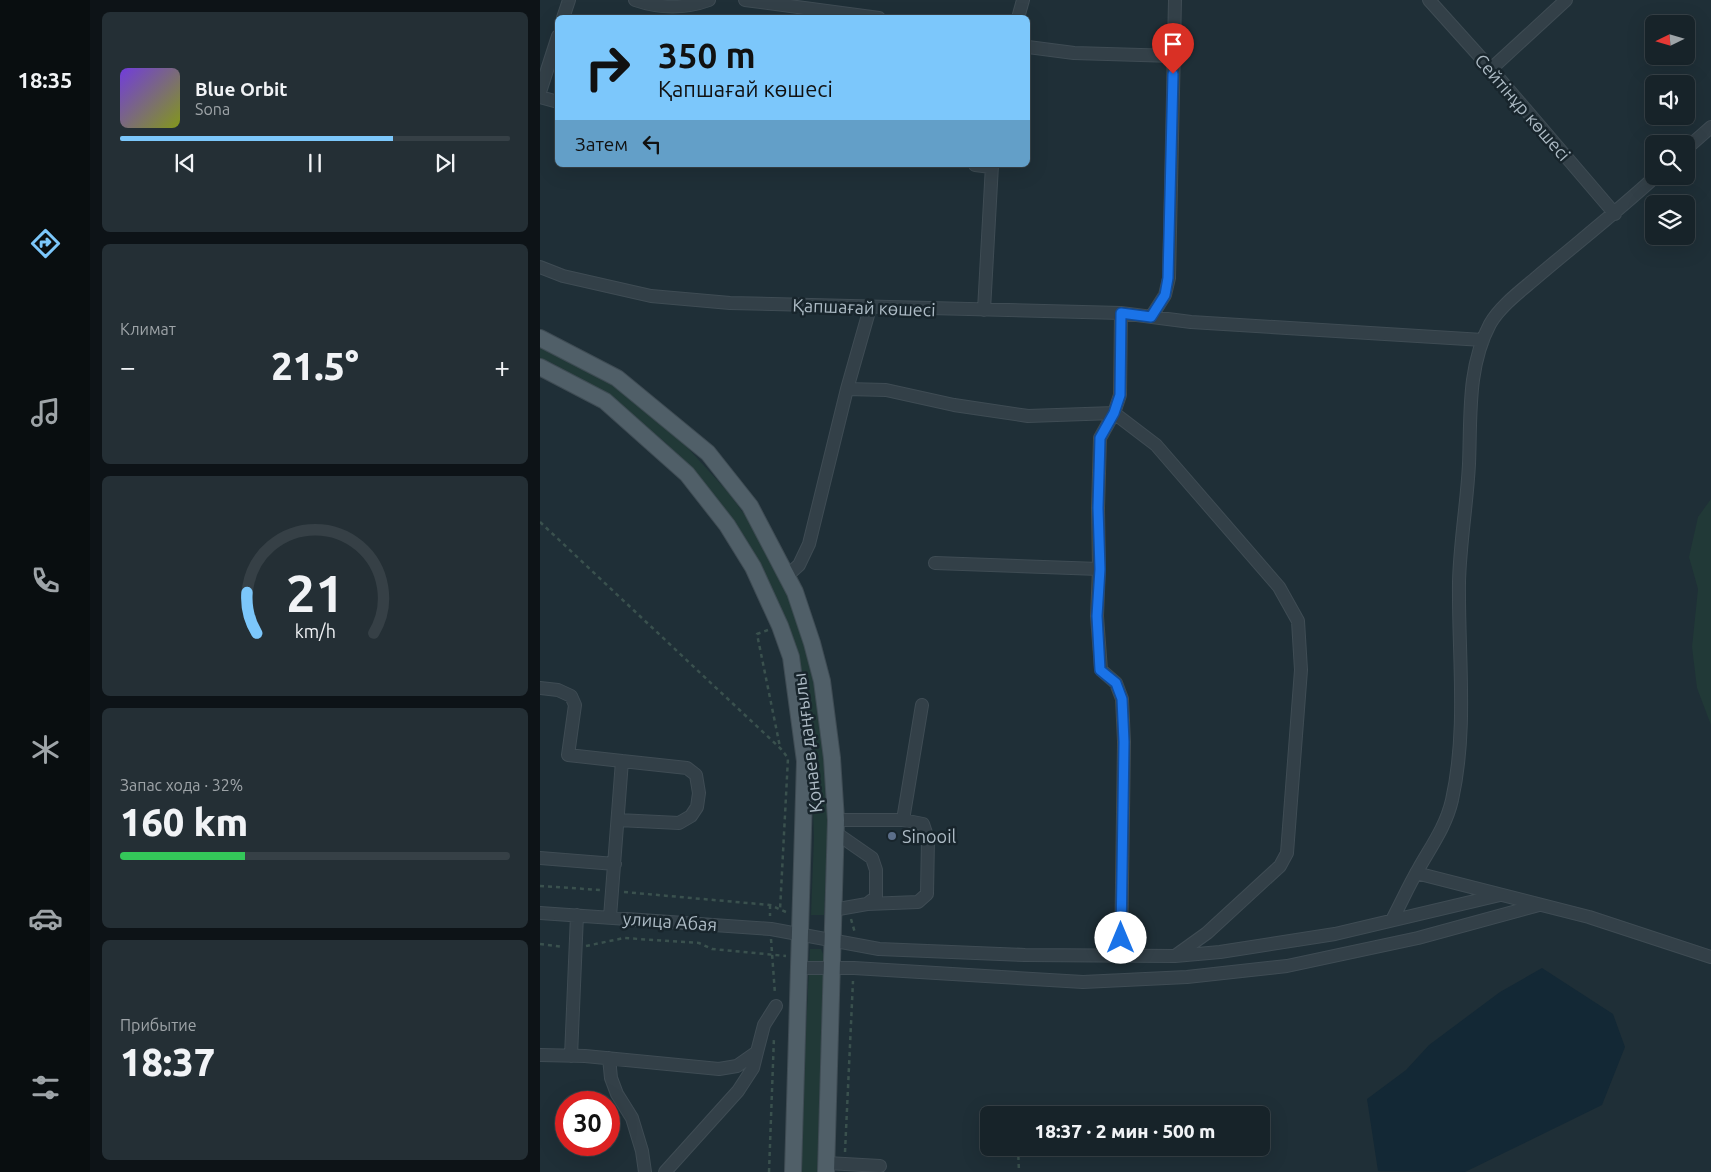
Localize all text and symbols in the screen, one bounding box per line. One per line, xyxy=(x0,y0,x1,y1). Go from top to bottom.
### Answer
north arrow xyxy=(1645,15,1695,65)
map controls xyxy=(1645,15,1695,245)
pin xyxy=(1152,23,1194,74)
icon: arrive xyxy=(1159,30,1187,58)
icon: right xyxy=(575,35,640,100)
text: 350 m xyxy=(658,35,756,75)
street label: Сейтінұр көшесі xyxy=(1471,50,1575,164)
text: 18:35 xyxy=(17,67,73,92)
button: sound xyxy=(1645,75,1695,125)
text: Қапшағай көшесі xyxy=(658,76,833,101)
text: Blue Orbit xyxy=(195,78,288,100)
text: Sona xyxy=(195,100,230,118)
icon: left xyxy=(638,130,666,158)
text: Затем xyxy=(575,133,628,155)
button: search xyxy=(1645,135,1695,185)
icon: previous xyxy=(171,149,199,177)
icon: pause xyxy=(301,149,329,177)
icon: next xyxy=(431,149,459,177)
button: layers xyxy=(1645,195,1695,245)
icon: directions xyxy=(28,226,63,261)
street label: Қапшағай көшесі xyxy=(792,295,936,319)
text: Климат xyxy=(120,320,176,338)
text: 21.5° xyxy=(271,345,359,387)
text: − xyxy=(120,351,136,382)
text: + xyxy=(494,351,510,382)
icon: music xyxy=(28,395,63,430)
icon: phone xyxy=(28,563,63,598)
text: 21 xyxy=(286,564,344,622)
text: km/h xyxy=(294,621,336,641)
street label: Қонаев даңғылы xyxy=(788,672,826,814)
icon: climate xyxy=(28,732,63,767)
text: Запас хода · 32% xyxy=(120,776,243,794)
text: 160 km xyxy=(120,801,248,843)
place label: Sinooil xyxy=(902,826,957,846)
marker: Sinooil xyxy=(886,830,898,842)
icon: car xyxy=(28,901,63,936)
street label: улица Абая xyxy=(622,908,718,934)
position arrow xyxy=(1094,911,1146,963)
text: Прибытие xyxy=(120,1016,197,1034)
text: 18:37 xyxy=(120,1041,215,1083)
icon: filters xyxy=(28,1070,63,1105)
speed limit sign: 30 xyxy=(555,1091,620,1156)
text: 18:37 · 2 мин · 500 m xyxy=(1035,1120,1215,1142)

